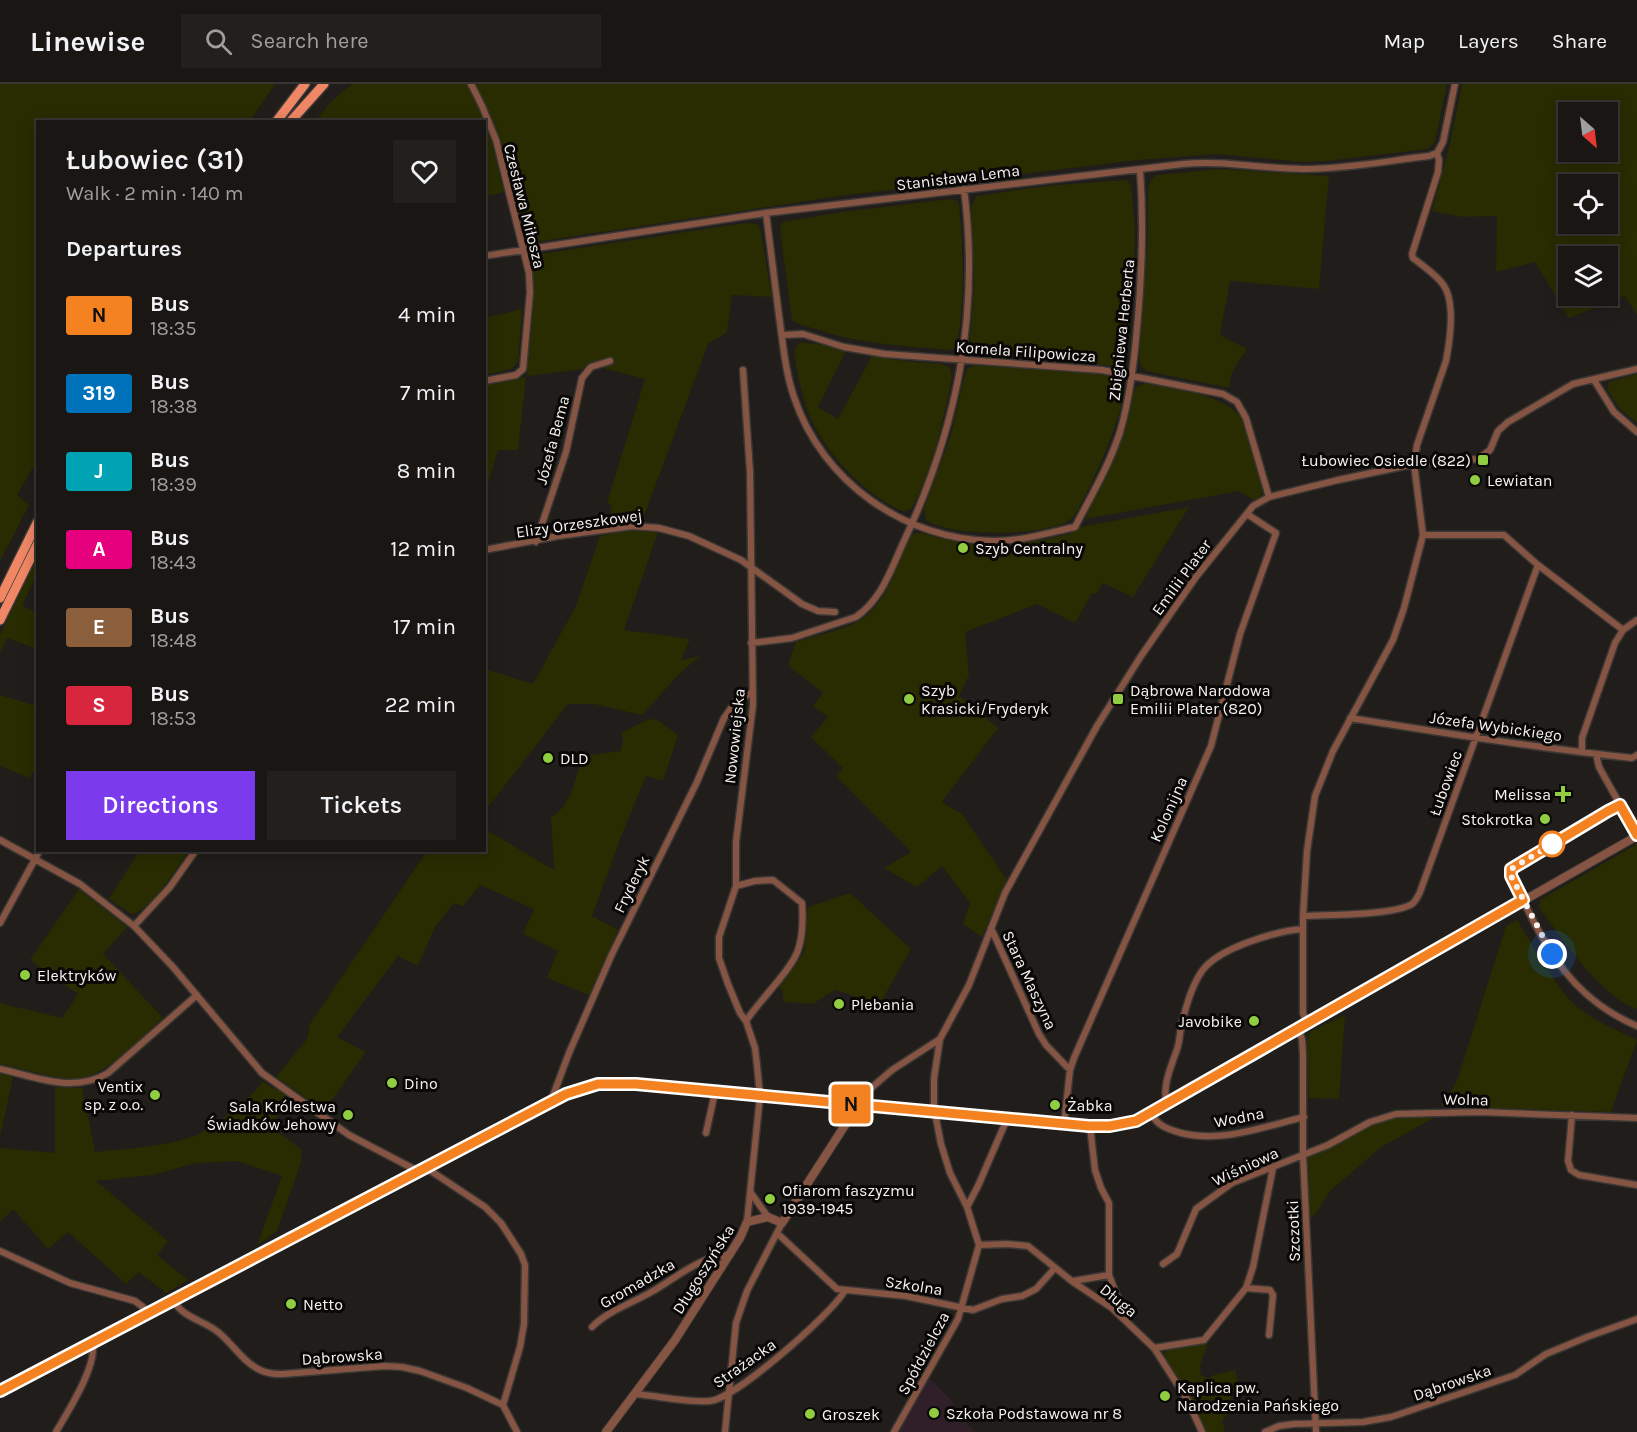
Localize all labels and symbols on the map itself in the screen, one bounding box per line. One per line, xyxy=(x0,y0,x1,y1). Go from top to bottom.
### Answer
north arrow xyxy=(1558,102,1618,162)
street label: Czesława Miłosza xyxy=(500,142,549,270)
street label: Stanisława Lema xyxy=(895,160,1021,194)
street label: Zbigniewa Herberta xyxy=(1105,258,1138,402)
street label: Kornela Filipowicza xyxy=(955,337,1097,366)
street label: Józefa Bema xyxy=(532,394,573,487)
place label: Łubowiec Osiedle (822) xyxy=(1302,451,1471,470)
marker: Łubowiec Osiedle (822) xyxy=(1476,453,1490,467)
place label: Lewiatan xyxy=(1487,471,1552,490)
marker: Lewiatan xyxy=(1468,473,1482,487)
street label: Elizy Orzeszkowej xyxy=(515,505,644,542)
street label: Emilii Plater xyxy=(1148,536,1215,619)
place label: Szyb Centralny xyxy=(975,539,1083,558)
marker: Szyb Centralny xyxy=(956,541,970,555)
place label: Szyb Krasicki/Fryderyk xyxy=(921,681,1049,718)
place label: Dąbrowa Narodowa Emilii Plater (820) xyxy=(1130,681,1270,718)
street label: Nowowiejska xyxy=(720,687,749,785)
marker: Szyb Krasicki/Fryderyk xyxy=(902,692,916,706)
marker: Dąbrowa Narodowa Emilii Plater (820) xyxy=(1111,692,1125,706)
street label: Józefa Wybickiego xyxy=(1429,708,1563,745)
street label: Łubowiec xyxy=(1425,748,1466,818)
place label: DLD xyxy=(560,749,589,768)
marker: DLD xyxy=(541,751,555,765)
street label: Kolonijna xyxy=(1146,774,1191,845)
place label: Melissa xyxy=(1494,785,1551,804)
marker: Melissa xyxy=(1556,787,1570,801)
place label: Stokrotka xyxy=(1461,810,1533,829)
marker: Stokrotka xyxy=(1538,812,1552,826)
unlabelled marker xyxy=(1539,831,1565,857)
street label: Fryderyk xyxy=(609,852,653,916)
street label: Stara Maszyna xyxy=(998,928,1061,1033)
your location xyxy=(1537,939,1567,969)
place label: Elektryków xyxy=(37,966,117,985)
marker: Elektryków xyxy=(18,968,32,982)
place label: Plebania xyxy=(851,995,914,1014)
marker: Plebania xyxy=(832,997,846,1011)
place label: Javobike xyxy=(1178,1012,1242,1031)
marker: Javobike xyxy=(1247,1014,1261,1028)
place label: Dino xyxy=(404,1074,438,1093)
marker: Dino xyxy=(385,1076,399,1090)
place label: Ventix sp. z o.o. xyxy=(84,1077,143,1114)
line badge: N xyxy=(832,1084,870,1124)
marker: Ventix sp. z o.o. xyxy=(148,1088,162,1102)
street label: Wolna xyxy=(1443,1090,1489,1109)
place label: Żabka xyxy=(1067,1096,1113,1115)
place label: Sala Królestwa Świadków Jehowy xyxy=(206,1097,337,1134)
marker: Żabka xyxy=(1048,1098,1062,1112)
street label: Wodna xyxy=(1213,1103,1266,1132)
marker: Sala Królestwa Świadków Jehowy xyxy=(341,1108,355,1122)
street label: Wiśniowa xyxy=(1209,1143,1281,1190)
place label: Ofiarom faszyzmu 1939-1945 xyxy=(782,1181,915,1218)
marker: Ofiarom faszyzmu 1939-1945 xyxy=(763,1192,777,1206)
street label: Szczotki xyxy=(1283,1200,1304,1262)
street label: Długoszyńska xyxy=(668,1221,738,1317)
street label: Gromadzka xyxy=(596,1254,678,1313)
street label: Szkolna xyxy=(884,1272,944,1299)
street label: Długa xyxy=(1096,1280,1141,1321)
place label: Netto xyxy=(303,1295,343,1314)
marker: Netto xyxy=(284,1297,298,1311)
street label: Spółdzielcza xyxy=(894,1308,953,1398)
street label: Strażacka xyxy=(709,1335,780,1392)
street label: Dąbrowska xyxy=(301,1344,383,1369)
street label: Dąbrowska xyxy=(1411,1360,1494,1405)
place label: Kaplica pw. Narodzenia Pańskiego xyxy=(1177,1378,1339,1415)
marker: Kaplica pw. Narodzenia Pańskiego xyxy=(1158,1389,1172,1403)
place label: Szkoła Podstawowa nr 8 xyxy=(946,1404,1122,1423)
place label: Groszek xyxy=(822,1405,880,1424)
marker: Szkoła Podstawowa nr 8 xyxy=(927,1406,941,1420)
marker: Groszek xyxy=(803,1407,817,1421)

